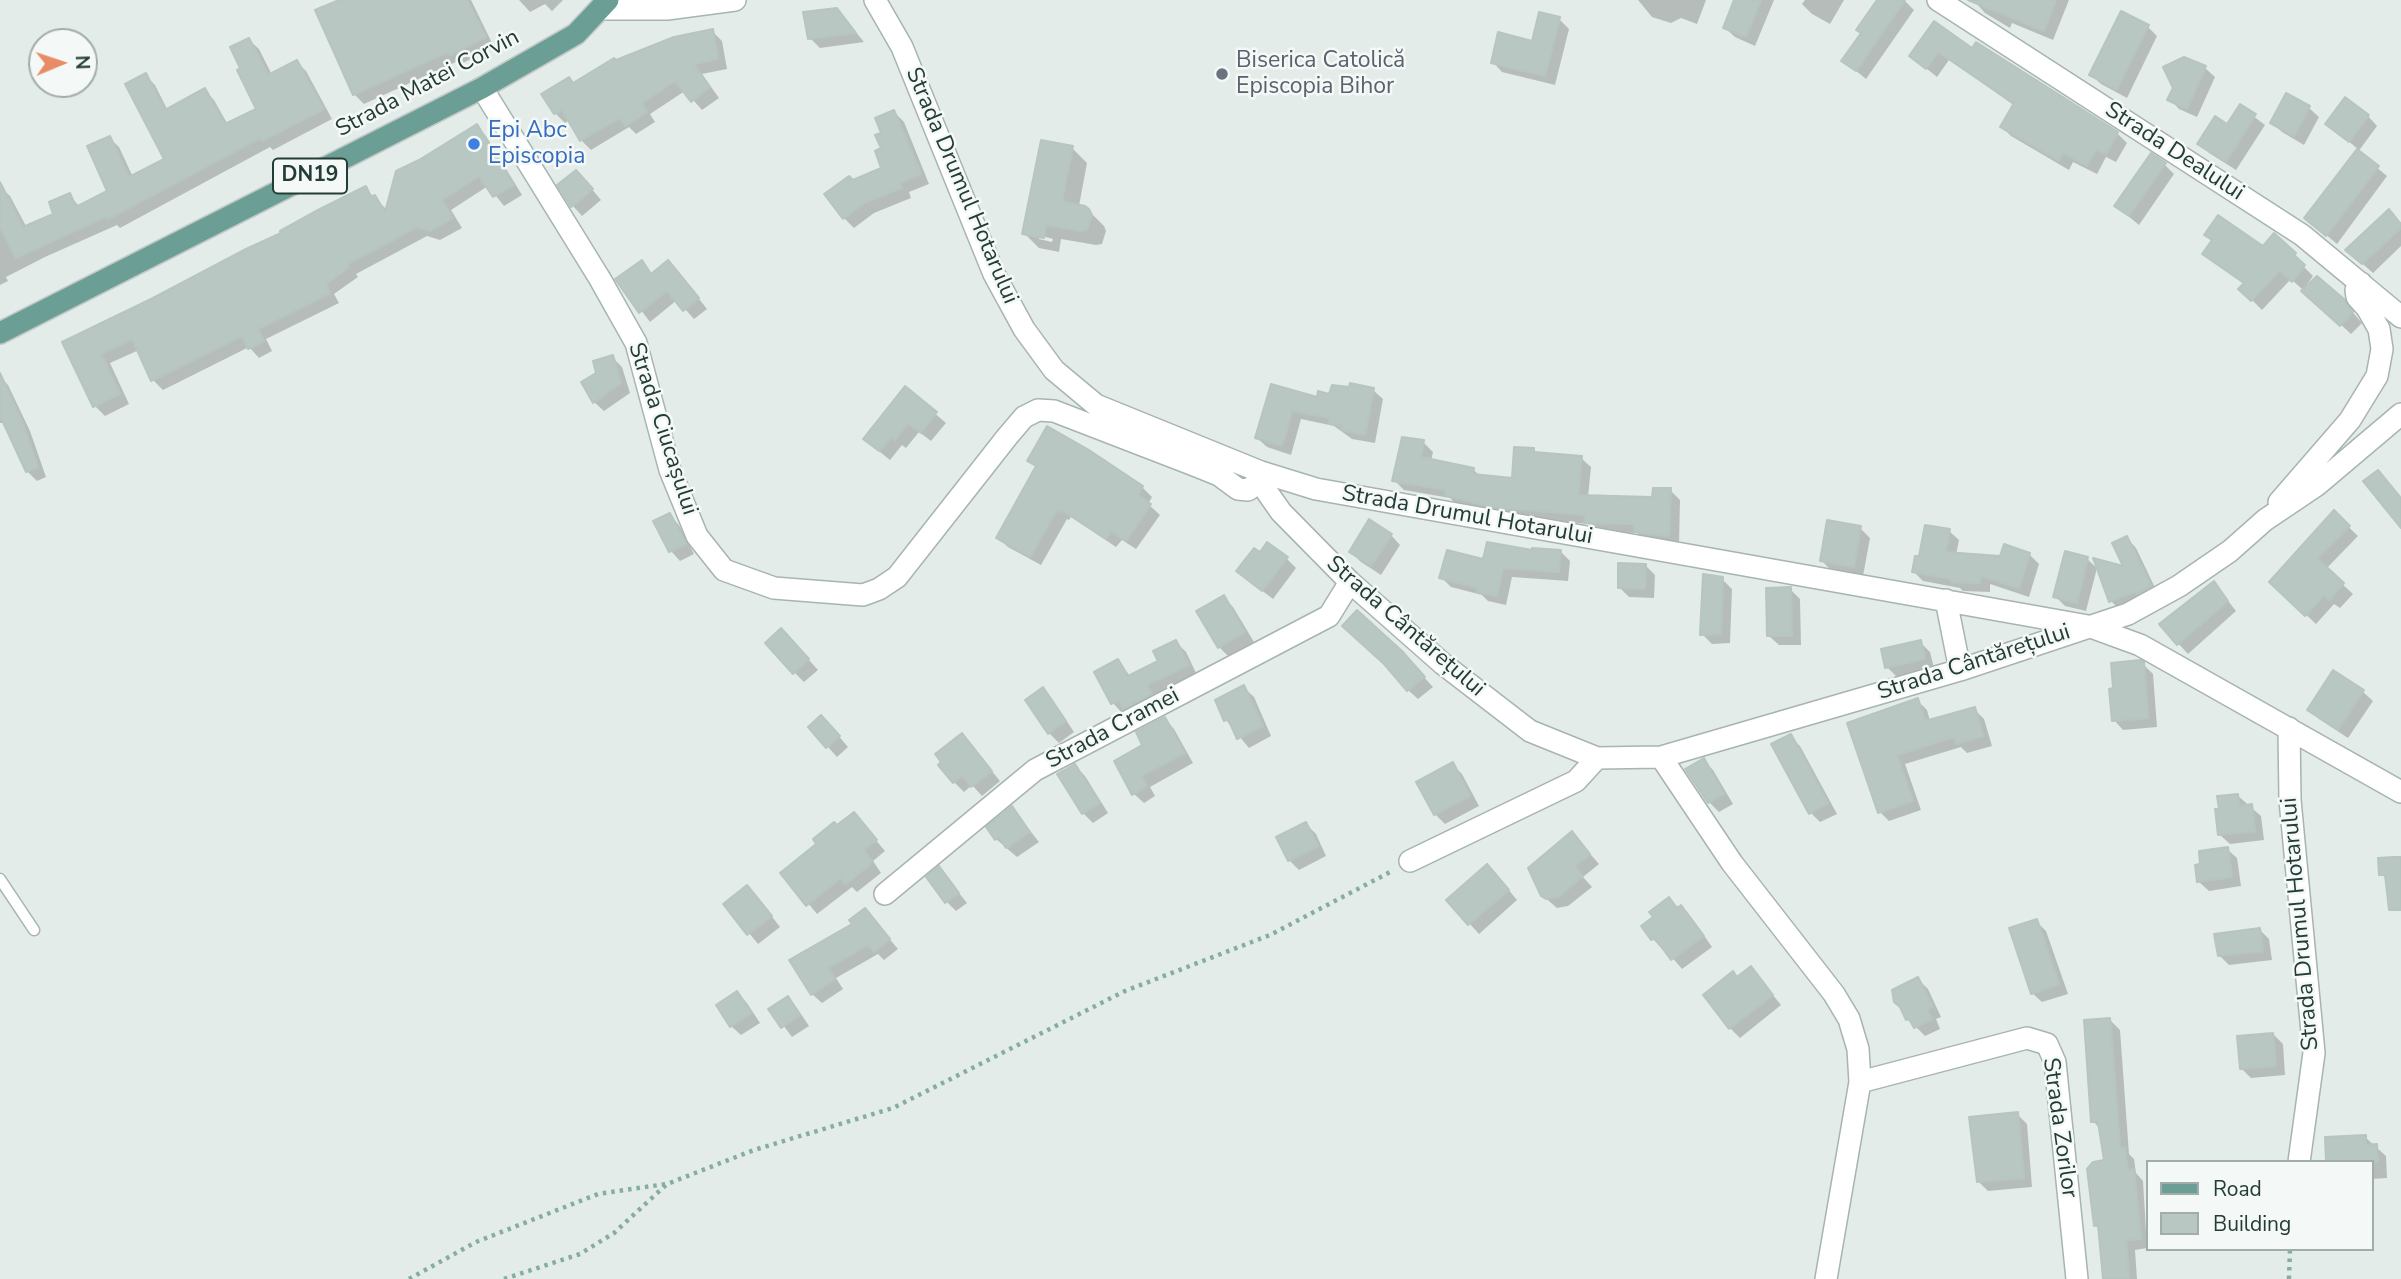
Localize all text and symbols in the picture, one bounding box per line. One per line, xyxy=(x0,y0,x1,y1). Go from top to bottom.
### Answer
street label: Strada Matei Corvin xyxy=(332,24,524,144)
north arrow xyxy=(28,28,98,98)
place label: Biserica Catolică Episcopia Bihor xyxy=(1236,47,1405,101)
text: N xyxy=(69,55,95,70)
street label: Strada Drumul Hotarului xyxy=(899,64,1023,308)
marker: Biserica Catolică Episcopia Bihor xyxy=(1214,66,1230,82)
street label: Strada Dealului xyxy=(2099,97,2249,207)
place label: Epi Abc Episcopia xyxy=(488,117,585,171)
marker: Epi Abc Episcopia xyxy=(466,136,482,152)
road number: DN19 xyxy=(273,158,347,194)
street label: Strada Ciucașului xyxy=(621,339,703,519)
street label: Strada Drumul Hotarului xyxy=(1339,480,1595,552)
street label: Strada Cântărețului xyxy=(1320,551,1490,703)
street label: Strada Cântărețului xyxy=(1874,619,2074,707)
street label: Strada Cramei xyxy=(1042,682,1184,776)
street label: Strada Drumul Hotarului xyxy=(2276,796,2326,1052)
street label: Strada Zorilor xyxy=(2036,1056,2082,1200)
legend xyxy=(2146,1160,2373,1251)
text: Road xyxy=(2213,1175,2262,1203)
text: Building xyxy=(2213,1210,2291,1238)

